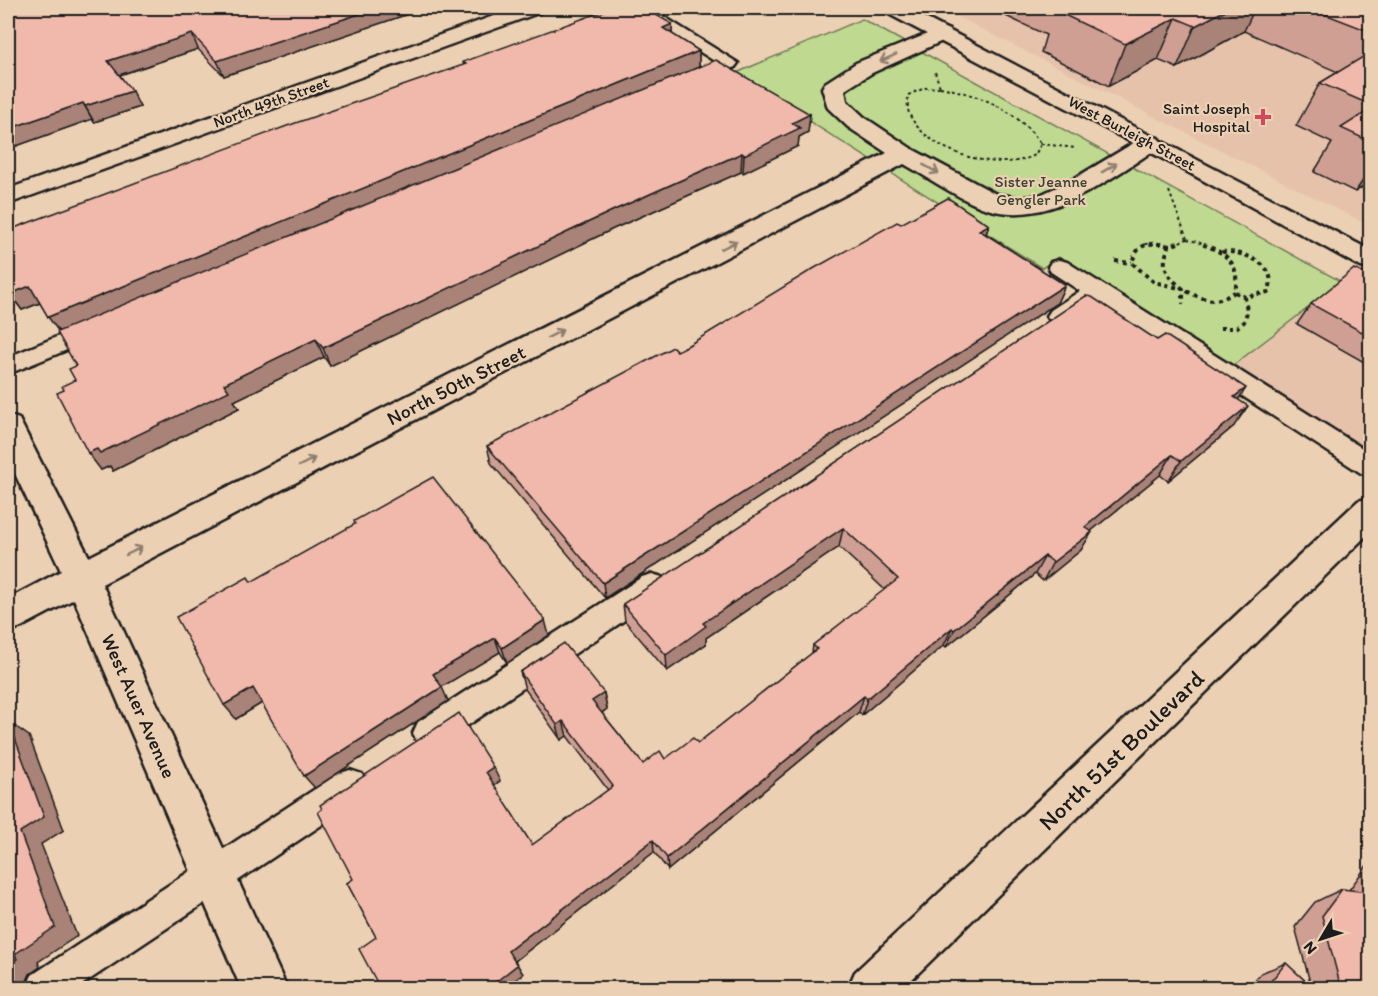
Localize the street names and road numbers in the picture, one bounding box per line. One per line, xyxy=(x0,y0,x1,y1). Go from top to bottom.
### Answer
street label: North 49th Street xyxy=(211,72,331,132)
street label: West Burleigh Street xyxy=(1065,91,1199,175)
street label: North 50th Street xyxy=(383,339,530,430)
street label: West Auer Avenue xyxy=(96,630,182,782)
street label: North 51st Boulevard xyxy=(1032,664,1210,836)

